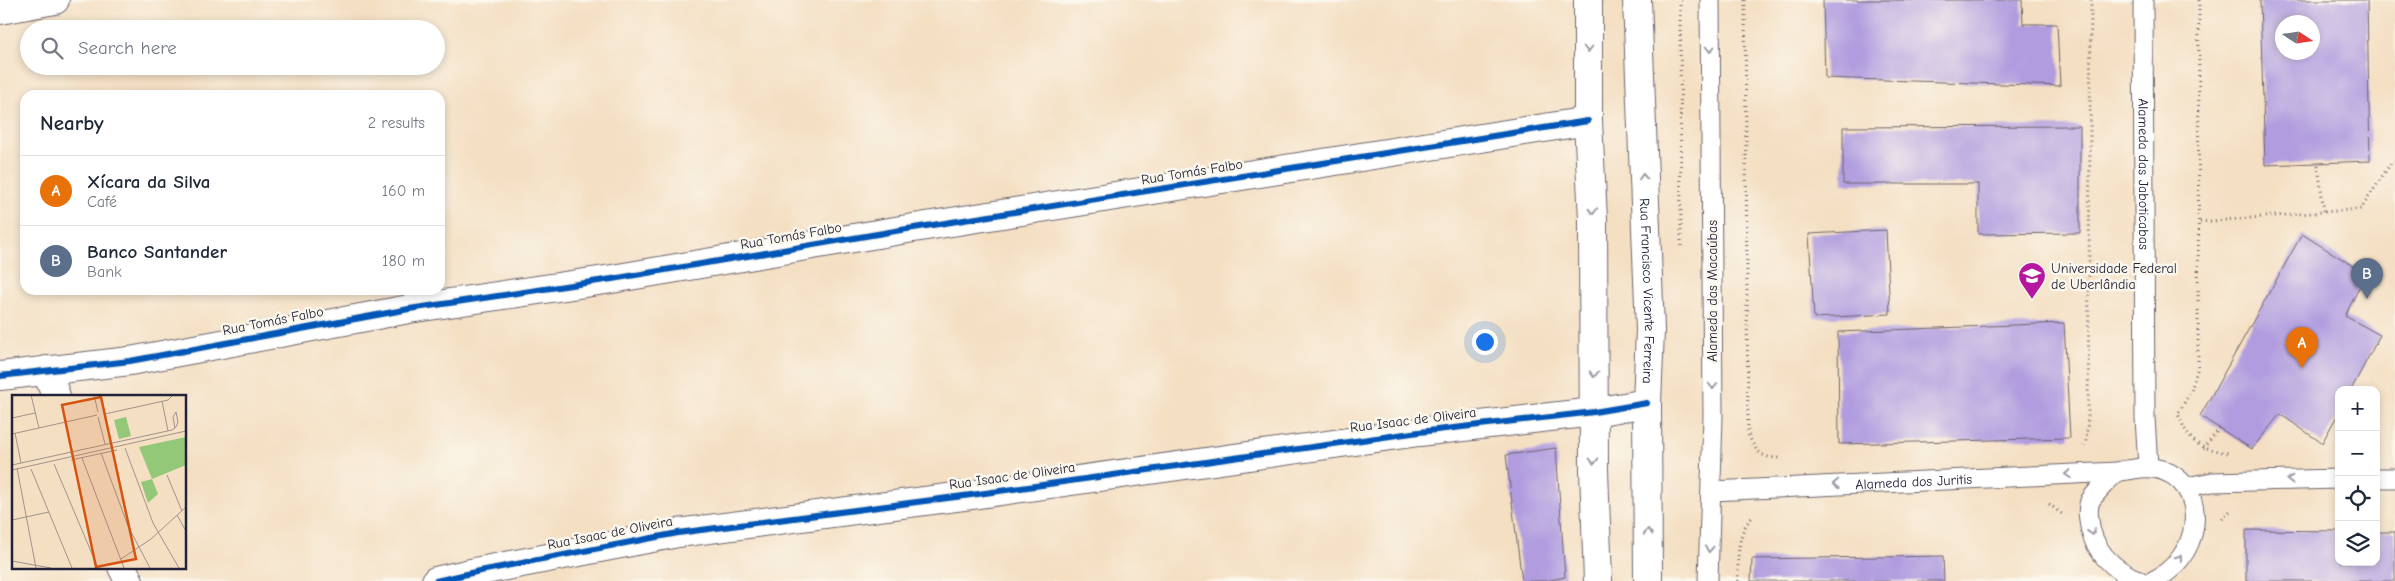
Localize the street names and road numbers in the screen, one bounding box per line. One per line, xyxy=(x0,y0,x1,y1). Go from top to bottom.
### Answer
street label: Alameda das Jaboticabas xyxy=(2135,98,2153,250)
street label: Rua Tomás Falbo xyxy=(1140,156,1244,188)
street label: Rua Francisco Vicente Ferreira xyxy=(1636,198,1659,384)
street label: Rua Tomás Falbo xyxy=(739,219,843,253)
street label: Alameda das Macaúbas xyxy=(1704,220,1721,362)
street label: Rua Tomás Falbo xyxy=(221,303,325,339)
street label: Rua Isaac de Oliveira xyxy=(1349,404,1477,436)
street label: Rua Isaac de Oliveira xyxy=(948,459,1076,493)
street label: Alameda dos Juritis xyxy=(1855,470,1973,493)
street label: Rua Isaac de Oliveira xyxy=(546,513,674,553)

